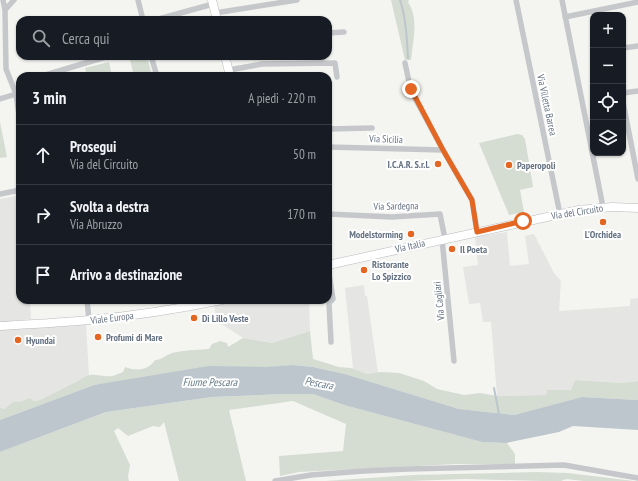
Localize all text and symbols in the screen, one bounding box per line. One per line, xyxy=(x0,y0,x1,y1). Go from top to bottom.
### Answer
map controls xyxy=(590,12,626,156)
button: + xyxy=(590,12,626,48)
search box xyxy=(16,16,332,60)
icon: search xyxy=(30,27,52,49)
text: Cerca qui xyxy=(62,29,110,48)
button: − xyxy=(590,48,626,84)
street label: Via Villetta Barrea xyxy=(534,72,560,137)
route end xyxy=(402,80,420,98)
button: locate xyxy=(590,84,626,120)
text: 3 min xyxy=(32,87,66,109)
text: A piedi · 220 m xyxy=(248,90,316,107)
button: layers xyxy=(590,120,626,156)
street label: Via Sicilia xyxy=(368,132,403,146)
text: Prosegui xyxy=(70,137,116,156)
icon: ahead xyxy=(32,144,54,166)
text: 50 m xyxy=(293,146,316,163)
text: Via del Circuito xyxy=(70,156,138,173)
place label: I.C.A.R. S.r.l. xyxy=(387,158,430,171)
marker: I.C.A.R. S.r.l. xyxy=(433,159,443,169)
place label: Paperopoli xyxy=(517,159,555,172)
marker: Paperopoli xyxy=(504,160,514,170)
text: Svolta a destra xyxy=(70,197,149,216)
street label: Via Sardegna xyxy=(372,199,419,213)
street label: Via del Circuito xyxy=(549,201,604,223)
icon: right xyxy=(32,204,54,226)
text: 170 m xyxy=(287,206,316,223)
route start xyxy=(514,212,532,230)
text: Via Abruzzo xyxy=(70,216,122,233)
marker: L'Orchidea xyxy=(598,217,608,227)
place label: Modelstorming xyxy=(349,228,404,241)
place label: L'Orchidea xyxy=(585,228,621,241)
marker: Modelstorming xyxy=(406,229,416,239)
street label: Via Italia xyxy=(393,236,426,256)
place label: Il Poeta xyxy=(460,243,487,256)
marker: Il Poeta xyxy=(447,244,457,254)
place label: Ristorante Lo Spizzico xyxy=(372,258,412,283)
icon: arrive xyxy=(32,264,54,286)
text: Arrivo a destinazione xyxy=(70,265,183,284)
marker: Ristorante Lo Spizzico xyxy=(359,265,369,275)
street label: Via Cagliari xyxy=(430,281,448,322)
street label: Viale Europa xyxy=(89,309,134,327)
place label: Di Lillo Veste xyxy=(202,312,249,325)
marker: Di Lillo Veste xyxy=(189,313,199,323)
place label: Profumi di Mare xyxy=(106,331,163,344)
marker: Profumi di Mare xyxy=(93,332,103,342)
place label: Hyundai xyxy=(26,334,55,347)
marker: Hyundai xyxy=(13,335,23,345)
water label: Pescara xyxy=(304,373,335,393)
water label: Fiume Pescara xyxy=(183,375,238,389)

